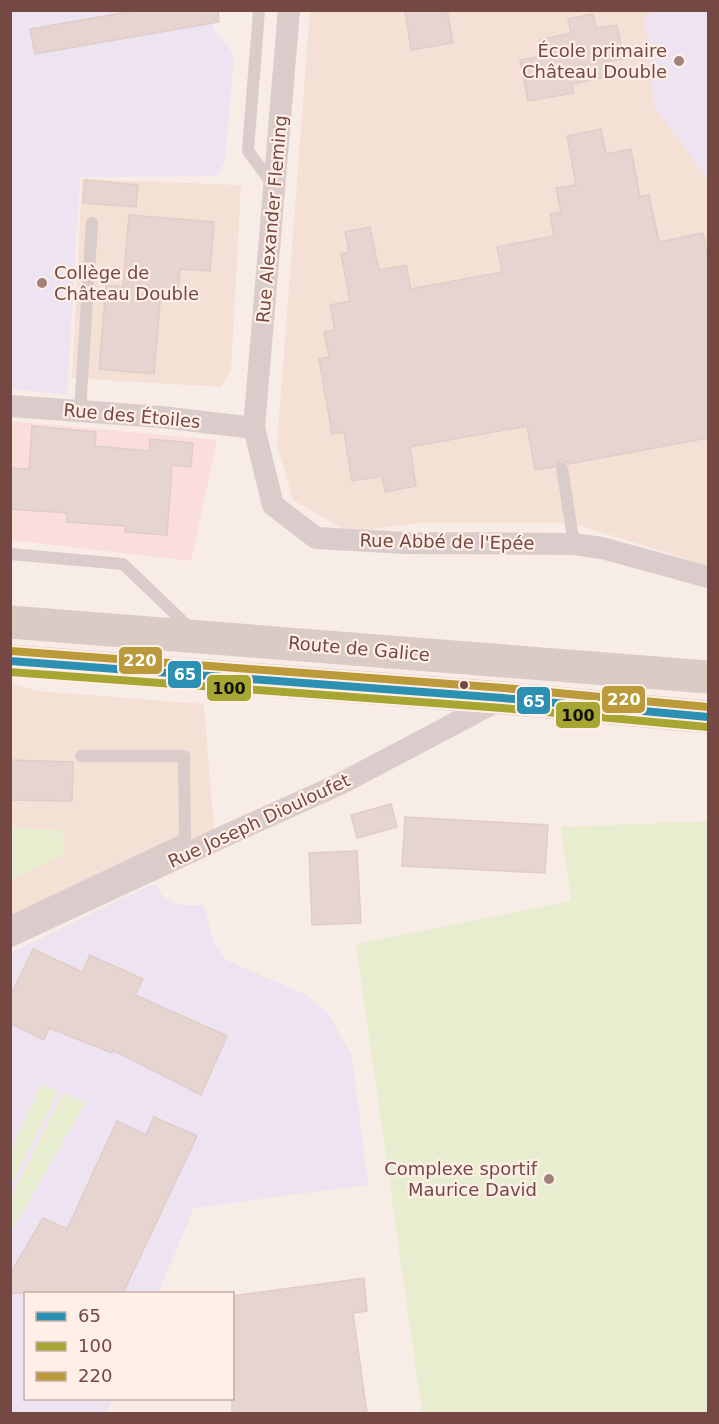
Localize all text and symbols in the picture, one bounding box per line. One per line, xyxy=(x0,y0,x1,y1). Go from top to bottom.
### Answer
place label: École primaire Château Double xyxy=(522,40,667,82)
marker: École primaire Château Double xyxy=(672,54,686,68)
street label: Rue Alexander Fleming xyxy=(252,114,291,324)
place label: Collège de Château Double xyxy=(54,262,199,304)
marker: Collège de Château Double xyxy=(35,276,49,290)
street label: Rue des Étoiles xyxy=(63,399,201,432)
street label: Rue Abbé de l'Epée xyxy=(359,529,535,554)
street label: Route de Galice xyxy=(287,632,431,665)
line badge: 220 xyxy=(118,646,163,675)
text: 220 xyxy=(123,651,157,670)
line badge: 65 xyxy=(167,660,202,689)
text: 65 xyxy=(174,665,196,684)
line badge: 100 xyxy=(206,674,252,702)
text: 100 xyxy=(212,679,246,698)
unlabelled marker xyxy=(458,679,470,691)
line badge: 220 xyxy=(601,685,646,714)
line badge: 65 xyxy=(516,686,551,715)
text: 220 xyxy=(607,690,641,709)
text: 65 xyxy=(523,692,545,711)
line badge: 100 xyxy=(555,701,601,729)
text: 100 xyxy=(561,706,595,725)
street label: Rue Joseph Diouloufet xyxy=(164,769,353,872)
place label: Complexe sportif Maurice David xyxy=(384,1158,538,1200)
marker: Complexe sportif Maurice David xyxy=(542,1172,556,1186)
legend xyxy=(24,1292,234,1400)
text: 65 xyxy=(78,1305,101,1326)
text: 100 xyxy=(78,1335,112,1356)
text: 220 xyxy=(78,1365,112,1386)

